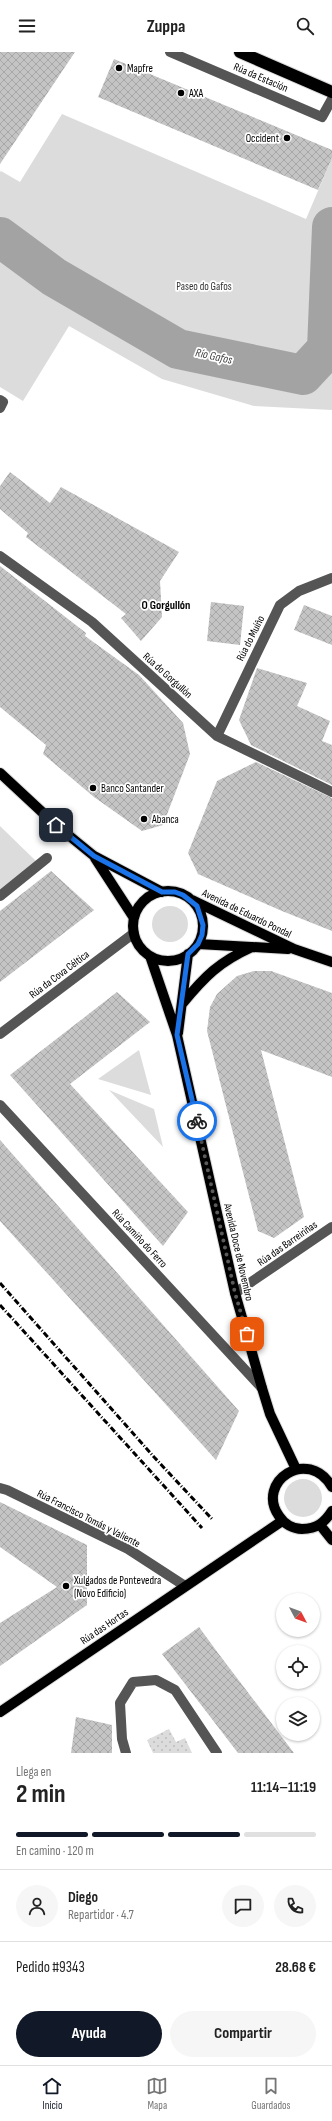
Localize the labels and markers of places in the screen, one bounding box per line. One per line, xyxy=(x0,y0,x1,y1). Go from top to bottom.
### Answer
place label: Mapfre xyxy=(127,62,153,75)
marker: Mapfre xyxy=(114,63,124,73)
place label: AXA xyxy=(188,87,204,100)
marker: AXA xyxy=(176,88,186,98)
place label: Occident xyxy=(246,132,280,145)
marker: Occident xyxy=(282,133,292,143)
place label: Banco Santander xyxy=(101,782,164,795)
marker: Banco Santander xyxy=(88,783,98,793)
pin xyxy=(39,808,73,842)
place label: Abanca xyxy=(151,813,179,826)
marker: Abanca xyxy=(139,814,149,824)
pin xyxy=(230,1317,264,1351)
place label: Xulgados de Pontevedra (Novo Edificio) xyxy=(73,1574,161,1600)
marker: Xulgados de Pontevedra (Novo Edificio) xyxy=(61,1581,71,1591)

